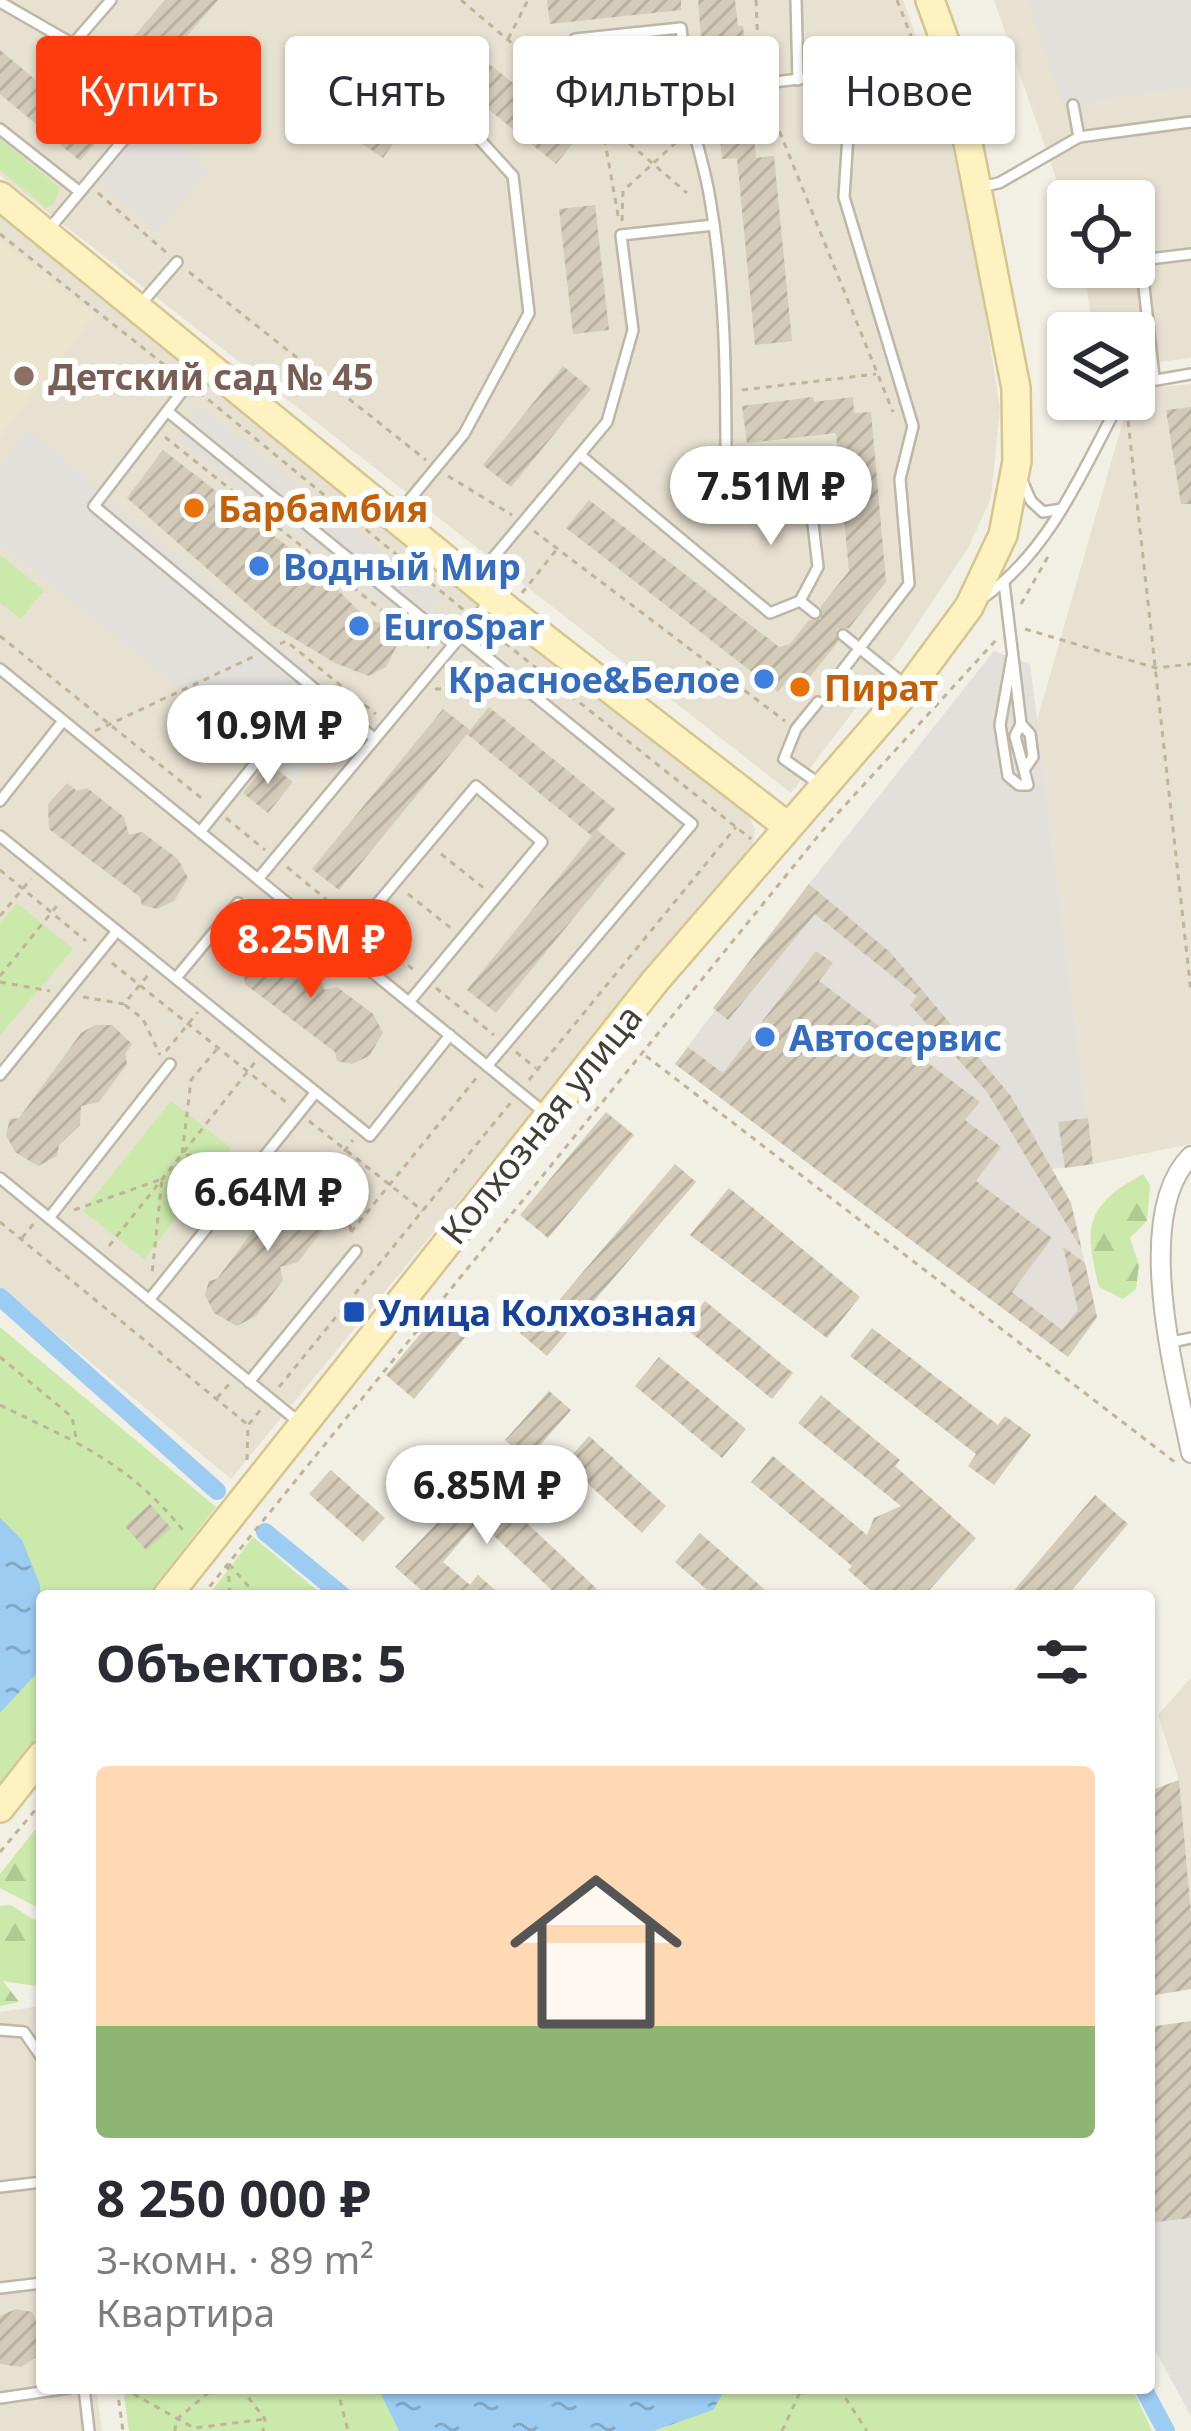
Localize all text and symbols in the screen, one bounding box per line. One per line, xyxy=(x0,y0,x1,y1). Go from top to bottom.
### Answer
chip: Купить xyxy=(36,36,261,144)
chip: Снять xyxy=(285,36,489,144)
chip: Фильтры xyxy=(513,36,779,144)
chip: Новое xyxy=(803,36,1015,144)
map controls xyxy=(1047,180,1155,420)
button: locate xyxy=(1047,180,1155,288)
button: layers xyxy=(1047,312,1155,420)
place label: Детский сад № 45 xyxy=(48,352,374,401)
marker: Детский сад № 45 xyxy=(11,363,37,389)
pin: 7.51M ₽ xyxy=(660,446,882,548)
text: 7.51M ₽ xyxy=(697,458,845,511)
place label: Барбамбия xyxy=(218,484,428,533)
marker: Барбамбия xyxy=(181,495,207,521)
place label: Водный Мир xyxy=(283,542,521,591)
marker: Водный Мир xyxy=(246,553,272,579)
place label: EuroSpar xyxy=(383,602,545,651)
marker: EuroSpar xyxy=(346,613,372,639)
place label: Красное&Белое xyxy=(448,655,740,704)
place label: Пират xyxy=(824,663,938,712)
marker: Красное&Белое xyxy=(751,666,777,692)
marker: Пират xyxy=(787,674,813,700)
pin: 10.9M ₽ xyxy=(157,685,379,787)
text: 10.9M ₽ xyxy=(194,697,342,750)
pin: 8.25M ₽ xyxy=(200,899,422,1001)
text: 8.25M ₽ xyxy=(237,911,385,964)
street label: Колхозная улица xyxy=(429,994,653,1254)
place label: Автосервис xyxy=(789,1013,1002,1062)
marker: Автосервис xyxy=(752,1024,778,1050)
pin: 6.64M ₽ xyxy=(157,1152,379,1254)
text: 6.64M ₽ xyxy=(194,1164,342,1217)
place label: Улица Колхозная xyxy=(378,1288,697,1337)
marker: Улица Колхозная xyxy=(341,1299,367,1325)
pin: 6.85M ₽ xyxy=(376,1445,598,1547)
text: 6.85M ₽ xyxy=(413,1457,561,1510)
text: Объектов: 5 xyxy=(96,1627,406,1697)
icon: filters xyxy=(1029,1629,1095,1695)
icon: home xyxy=(488,1844,704,2060)
text: 8 250 000 ₽ xyxy=(96,2162,371,2232)
text: 3-комн. · 89 m² xyxy=(96,2232,374,2285)
text: Квартира xyxy=(96,2285,275,2338)

